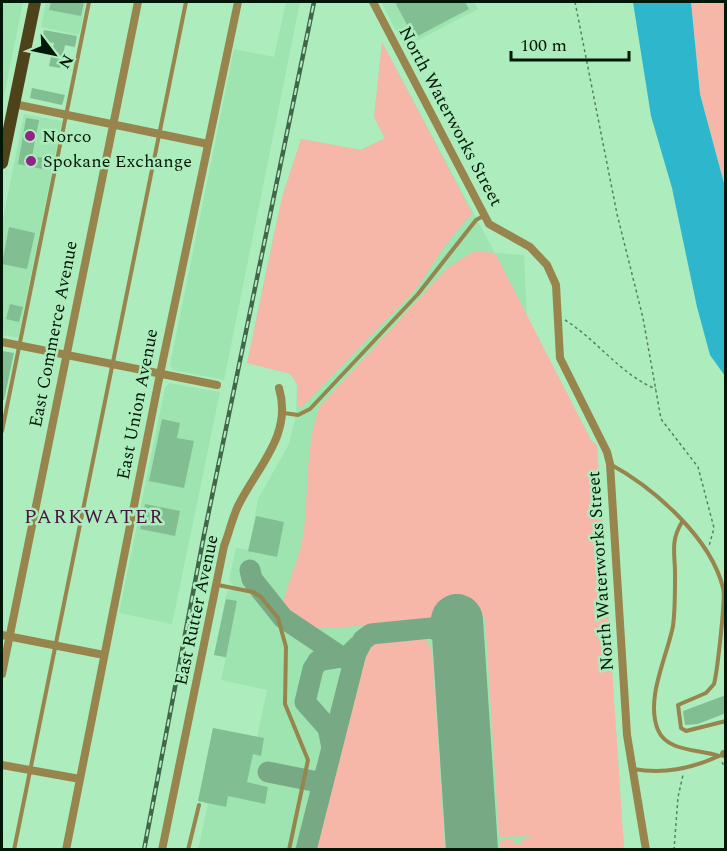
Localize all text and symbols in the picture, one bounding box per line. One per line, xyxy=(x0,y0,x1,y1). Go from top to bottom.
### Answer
street label: North Waterworks Street xyxy=(392,21,510,211)
north arrow xyxy=(24,24,84,84)
scale bar xyxy=(511,24,630,62)
text: 100 m xyxy=(520,32,567,59)
text: N xyxy=(52,50,80,73)
place label: Norco xyxy=(42,123,92,150)
marker: Norco xyxy=(23,129,37,143)
place label: Spokane Exchange xyxy=(43,148,192,175)
marker: Spokane Exchange xyxy=(24,154,38,168)
street label: East Commerce Avenue xyxy=(22,238,85,430)
street label: East Union Avenue xyxy=(110,326,165,482)
street label: North Waterworks Street xyxy=(580,470,621,672)
district label: PARKWATER xyxy=(24,502,164,532)
street label: East Rutter Avenue xyxy=(167,532,226,688)

